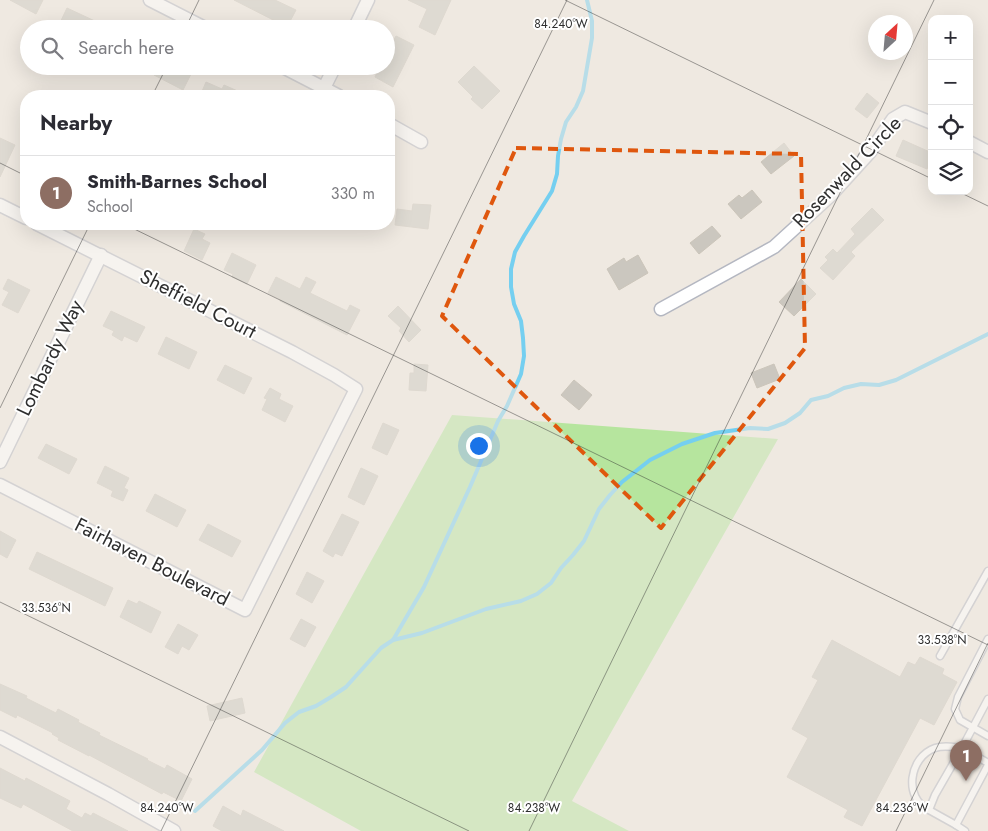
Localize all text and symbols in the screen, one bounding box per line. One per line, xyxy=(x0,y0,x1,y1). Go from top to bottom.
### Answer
text: 84.240°W xyxy=(534,15,588,33)
north arrow xyxy=(868,15,913,60)
map controls xyxy=(928,15,973,195)
button: + xyxy=(928,15,973,60)
search box xyxy=(20,20,395,75)
icon: search xyxy=(38,34,66,62)
text: Search here xyxy=(78,34,174,61)
button: − xyxy=(928,60,973,105)
button: locate xyxy=(928,105,973,150)
text: Nearby xyxy=(40,108,112,138)
street label: Rosenwald Circle xyxy=(786,109,908,235)
button: layers xyxy=(928,150,973,195)
text: Smith-Barnes School xyxy=(87,168,267,195)
text: 1 xyxy=(52,182,60,205)
text: 330 m xyxy=(331,182,375,205)
text: School xyxy=(87,195,133,218)
street label: Sheffield Court xyxy=(135,262,262,346)
street label: Lombardy Way xyxy=(9,295,91,421)
your location xyxy=(466,433,492,459)
street label: Fairhaven Boulevard xyxy=(70,510,234,614)
text: 33.536°N xyxy=(21,599,71,617)
text: 33.538°N xyxy=(917,631,967,649)
pin: 1 xyxy=(950,740,982,781)
text: 84.240°W xyxy=(140,799,194,817)
text: 84.238°W xyxy=(508,799,560,817)
text: 84.236°W xyxy=(876,799,928,817)

